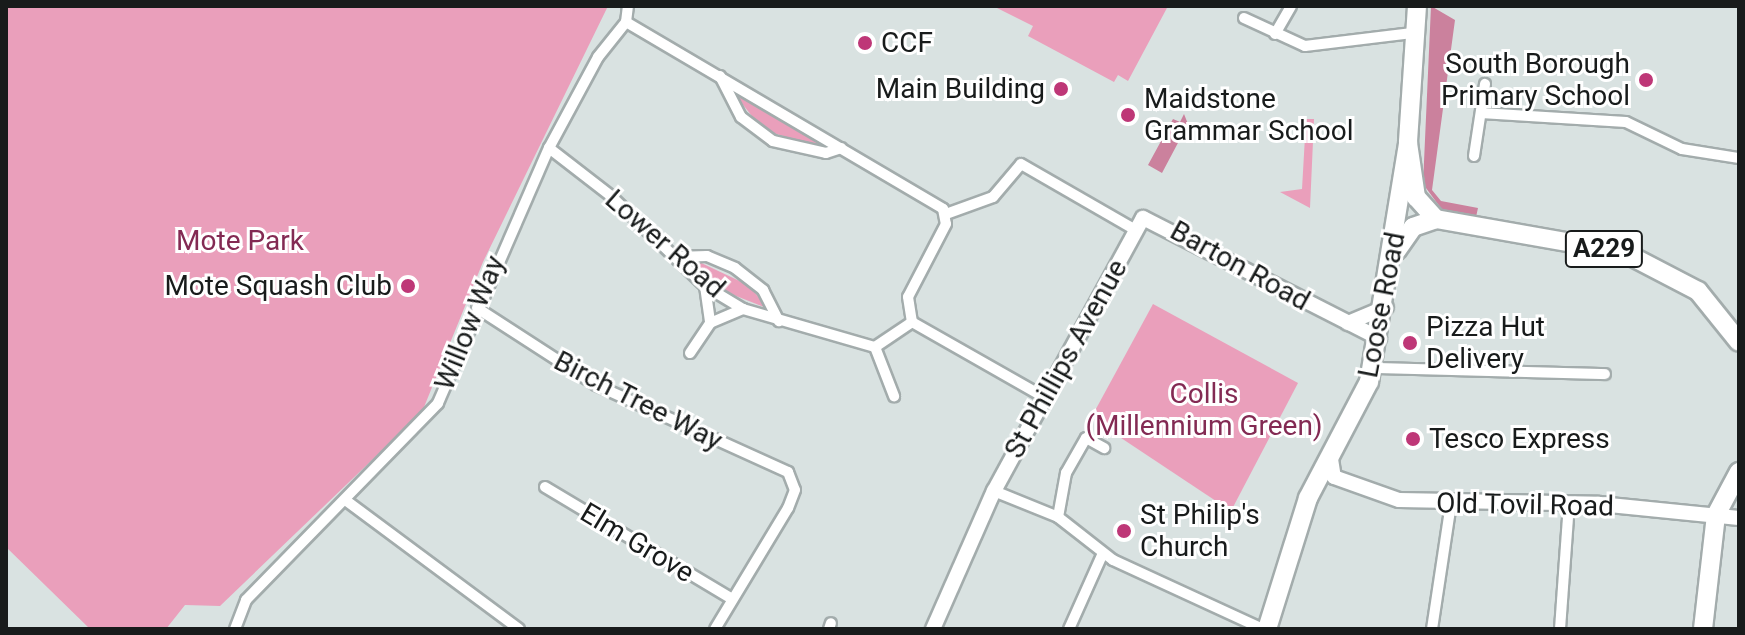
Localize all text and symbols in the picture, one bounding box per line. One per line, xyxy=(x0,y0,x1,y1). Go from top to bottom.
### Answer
place label: CCF xyxy=(881,26,933,60)
marker: CCF xyxy=(856,34,874,52)
place label: South Borough Primary School xyxy=(1441,47,1630,113)
marker: South Borough Primary School xyxy=(1637,71,1655,89)
place label: Main Building xyxy=(876,72,1045,106)
marker: Main Building xyxy=(1052,80,1070,98)
place label: Maidstone Grammar School xyxy=(1144,82,1353,148)
marker: Maidstone Grammar School xyxy=(1119,106,1137,124)
street label: Lower Road xyxy=(598,183,732,305)
street label: Barton Road xyxy=(1164,214,1316,318)
park label: Mote Park xyxy=(176,224,304,258)
road number: A229 xyxy=(1564,227,1644,271)
street label: Loose Road xyxy=(1351,229,1413,381)
street label: Willow Way xyxy=(428,251,512,395)
street label: St Phillips Avenue xyxy=(998,254,1134,464)
place label: Mote Squash Club xyxy=(164,269,392,303)
marker: Mote Squash Club xyxy=(399,277,417,295)
place label: Pizza Hut Delivery xyxy=(1426,310,1545,376)
marker: Pizza Hut Delivery xyxy=(1401,334,1419,352)
street label: Birch Tree Way xyxy=(548,344,728,458)
park label: Collis (Millennium Green) xyxy=(1085,377,1323,443)
place label: Tesco Express xyxy=(1429,422,1610,456)
marker: Tesco Express xyxy=(1404,430,1422,448)
street label: Old Tovil Road xyxy=(1436,487,1614,523)
street label: Elm Grove xyxy=(574,496,700,590)
place label: St Philip's Church xyxy=(1140,498,1260,564)
marker: St Philip's Church xyxy=(1115,522,1133,540)

